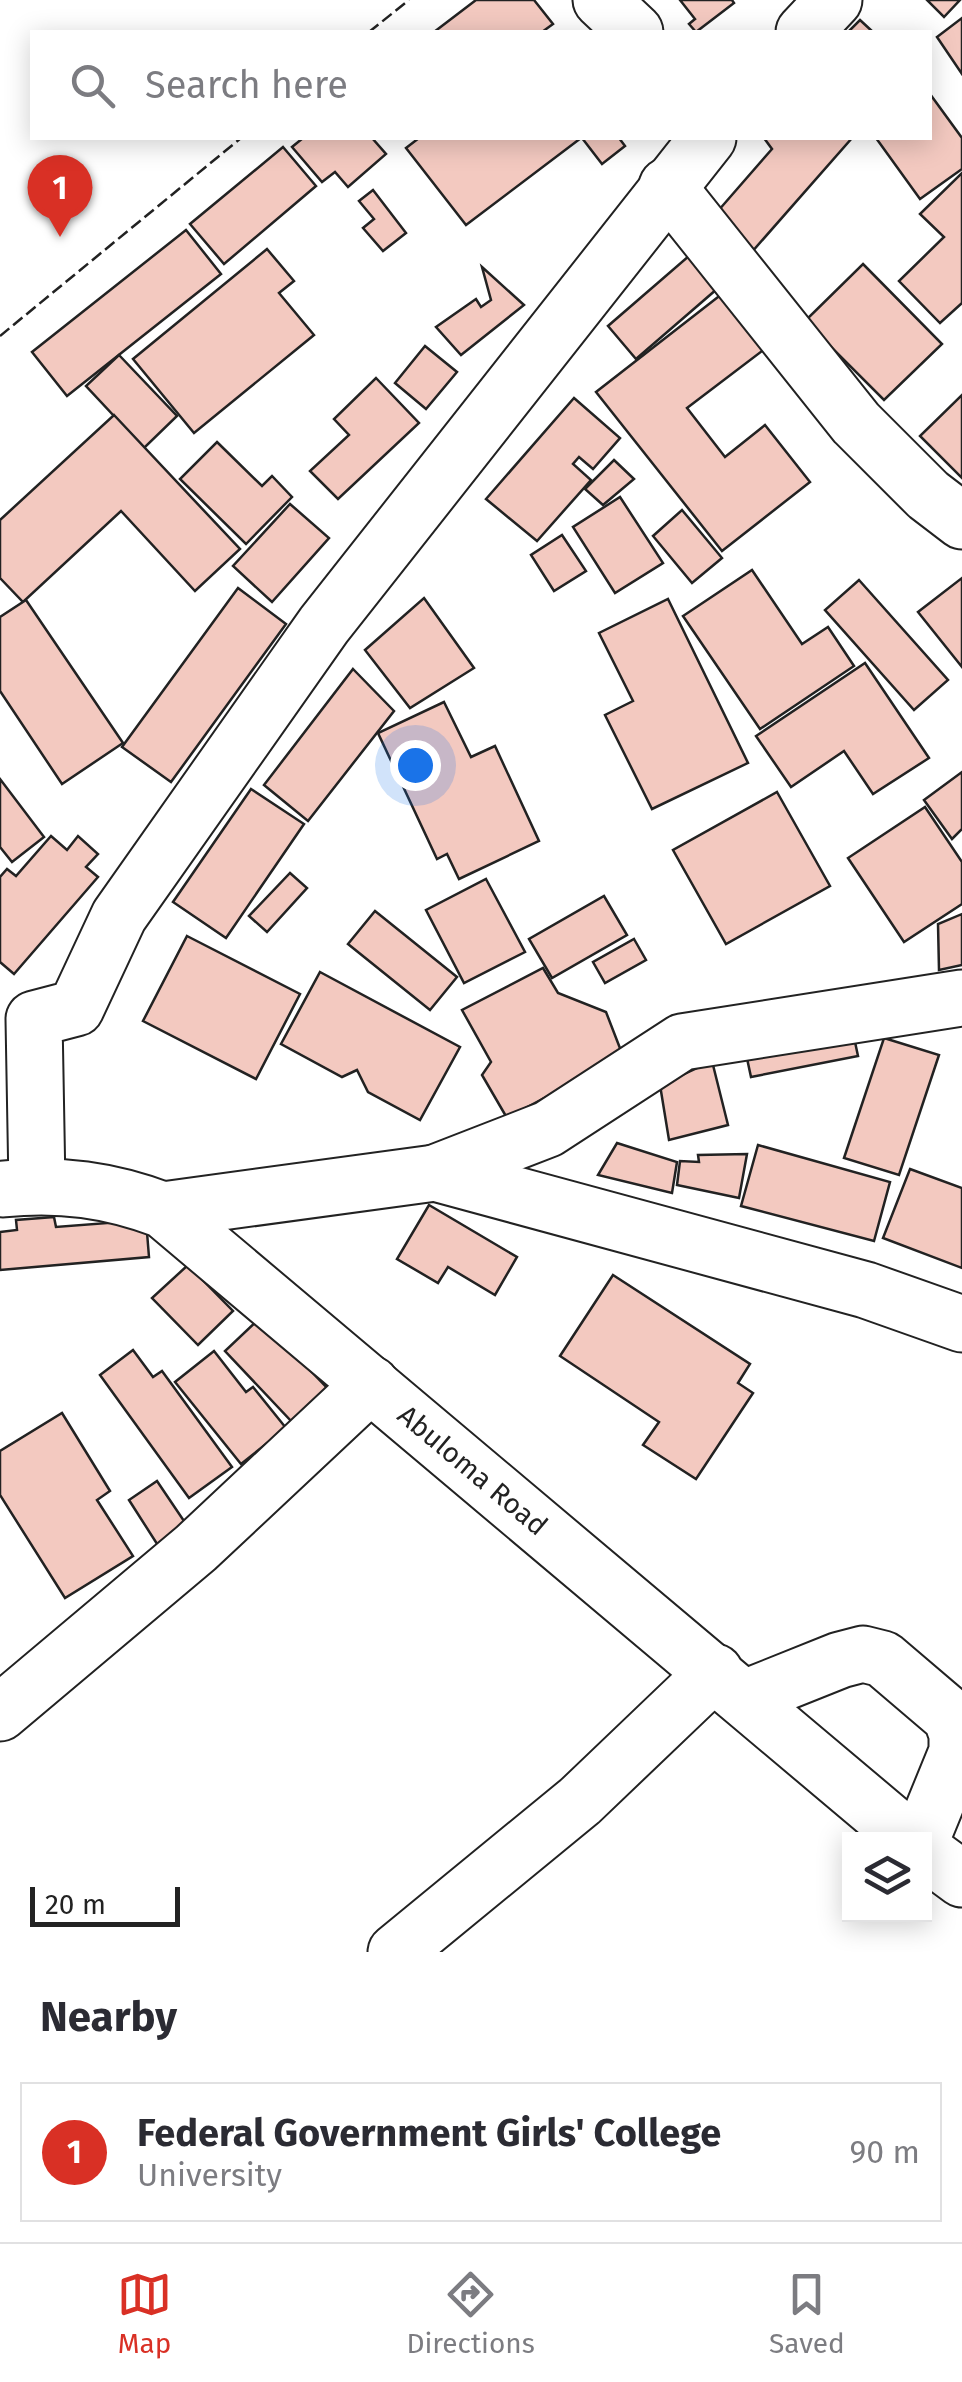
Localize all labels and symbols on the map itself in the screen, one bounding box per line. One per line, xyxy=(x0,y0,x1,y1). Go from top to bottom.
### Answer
pin: 1 xyxy=(28,154,92,237)
your location xyxy=(390,740,441,791)
street label: Abuloma Road xyxy=(391,1398,554,1542)
scale bar xyxy=(30,1882,180,1926)

